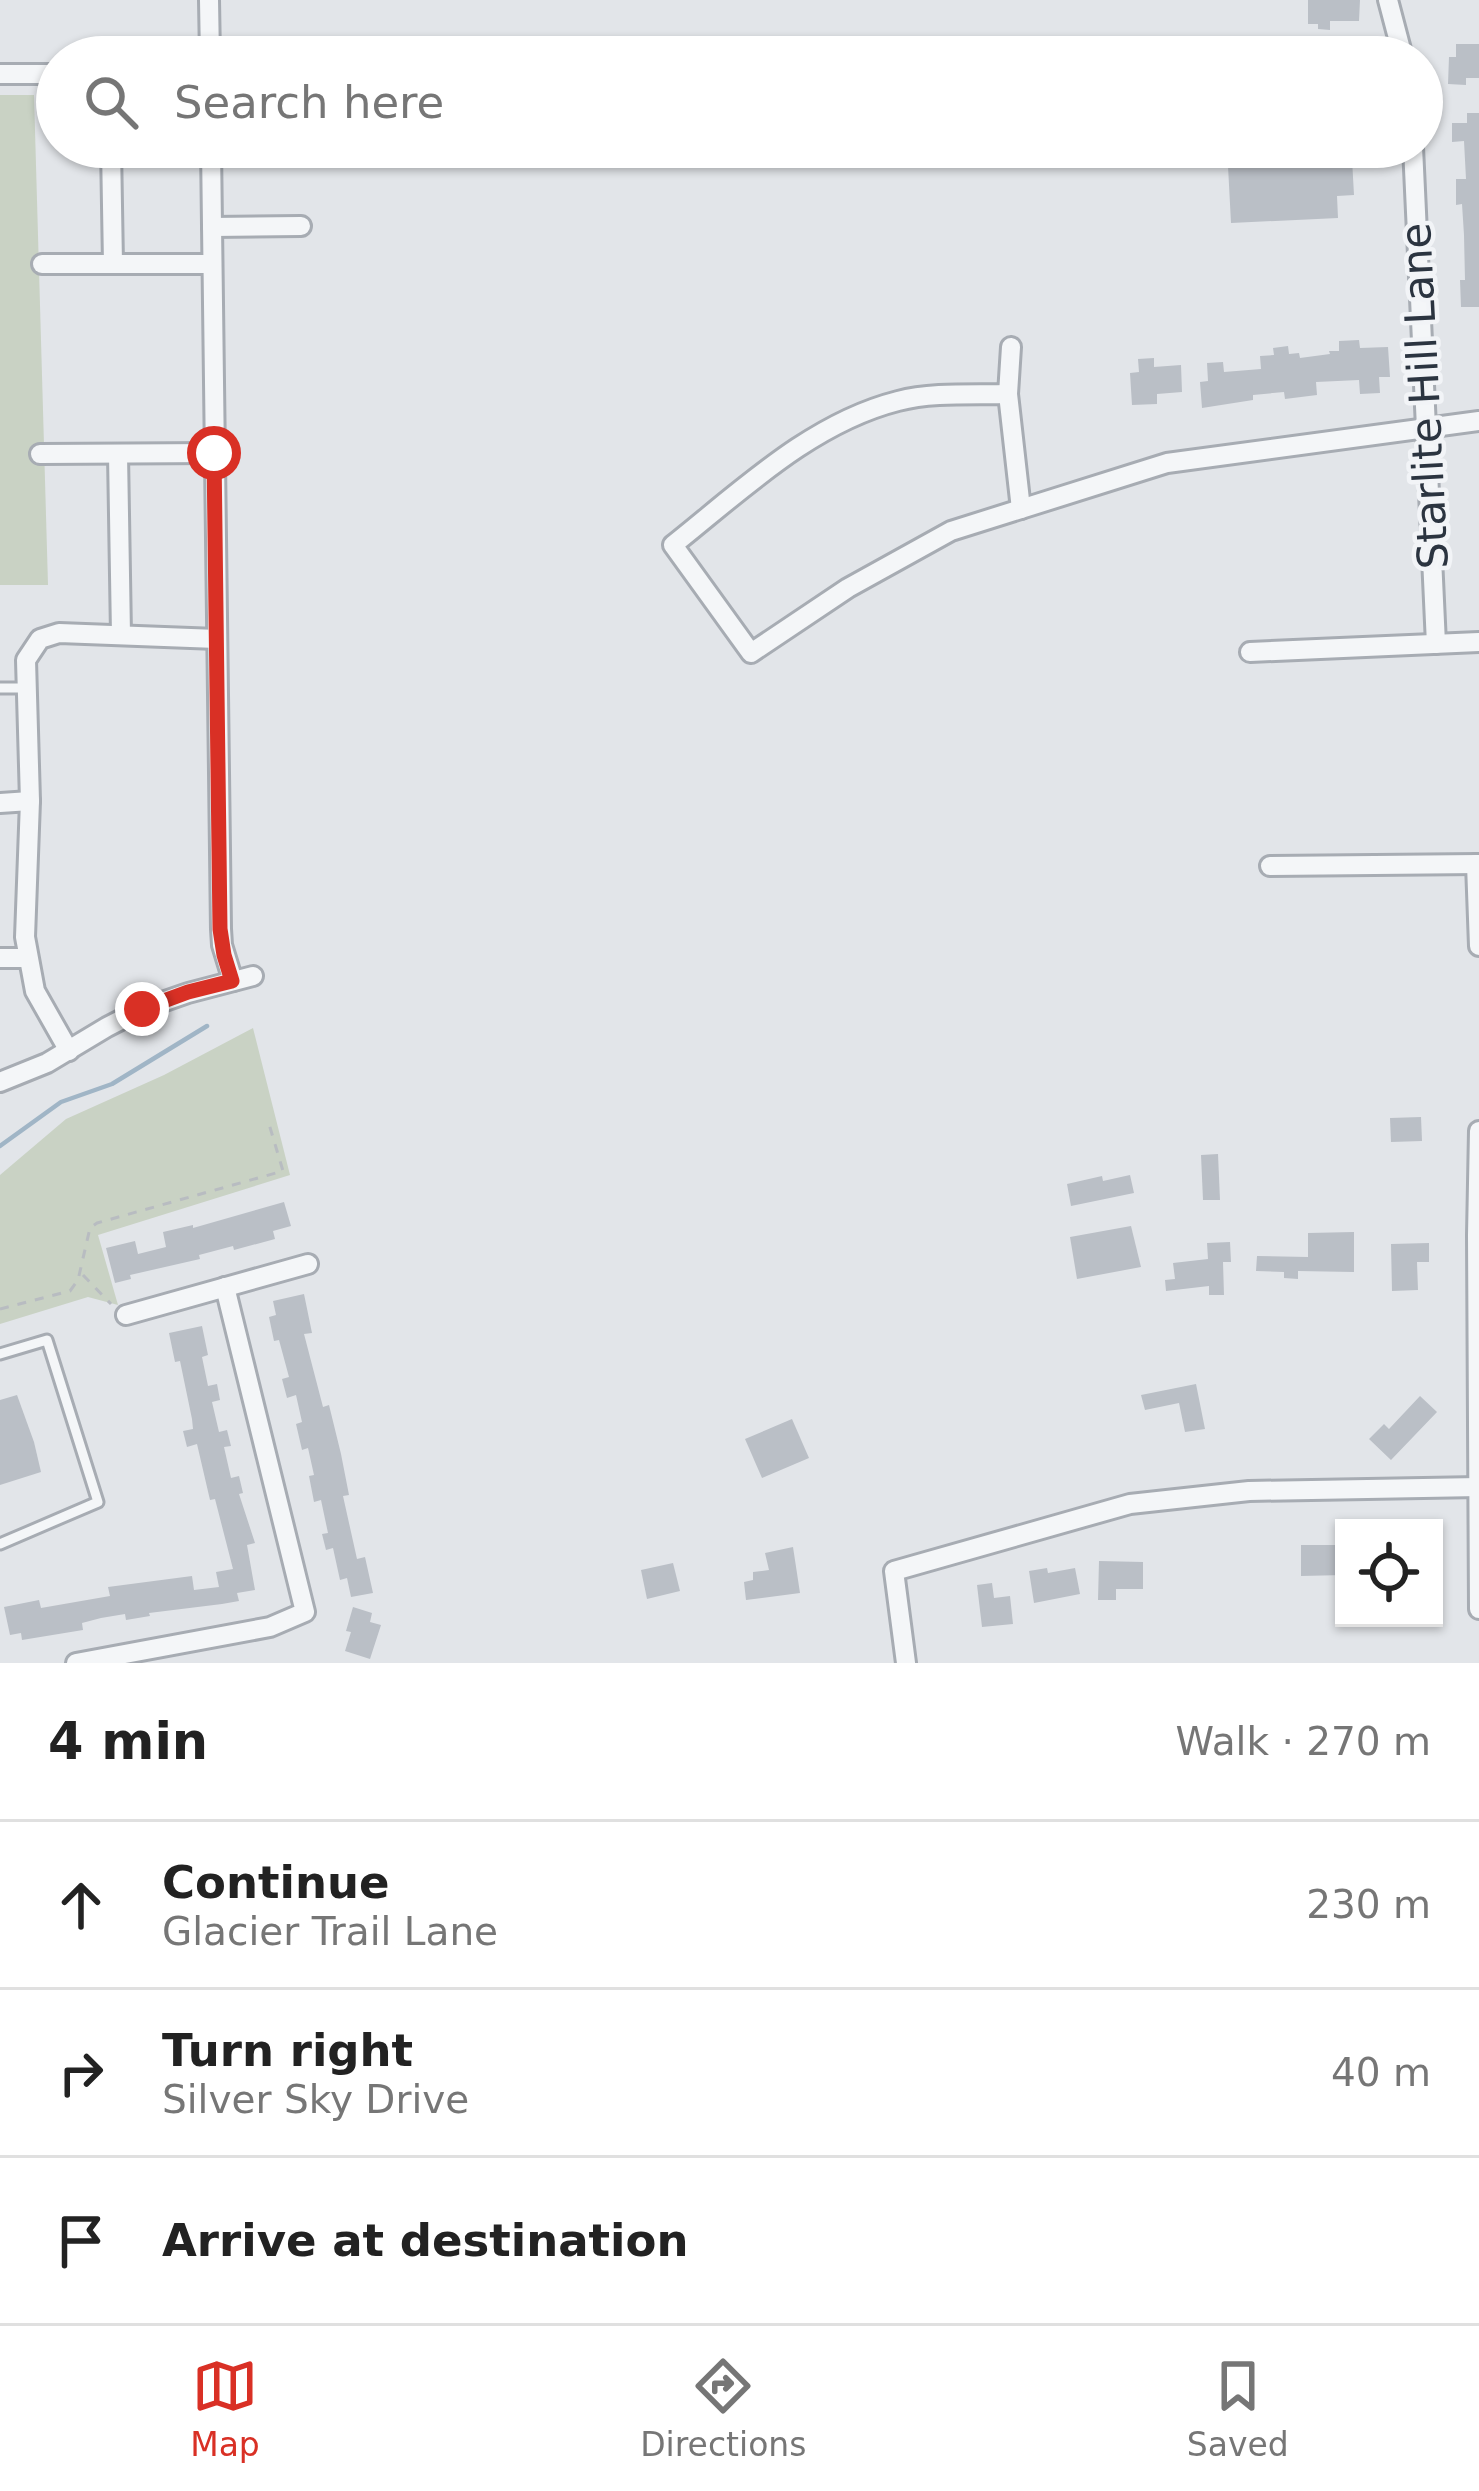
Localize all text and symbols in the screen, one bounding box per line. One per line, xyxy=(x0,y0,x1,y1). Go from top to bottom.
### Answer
search box xyxy=(36,36,1443,168)
icon: search xyxy=(78,69,144,135)
text: Search here xyxy=(174,76,444,129)
street label: Starlite Hill Lane xyxy=(1391,222,1458,570)
route start xyxy=(187,426,241,480)
route end xyxy=(115,982,169,1036)
map controls xyxy=(1335,1519,1443,1627)
button: locate xyxy=(1335,1519,1443,1627)
text: 4 min xyxy=(48,1712,208,1771)
text: Walk · 270 m xyxy=(1176,1719,1431,1764)
text: Continue xyxy=(162,1856,390,1909)
icon: ahead xyxy=(48,1872,114,1938)
text: 230 m xyxy=(1306,1882,1431,1927)
text: Glacier Trail Lane xyxy=(162,1909,498,1954)
text: Turn right xyxy=(162,2024,413,2077)
icon: right xyxy=(48,2040,114,2106)
text: 40 m xyxy=(1331,2050,1431,2095)
text: Silver Sky Drive xyxy=(162,2077,469,2122)
icon: arrive xyxy=(48,2208,114,2274)
text: Arrive at destination xyxy=(162,2214,688,2267)
tab: Map xyxy=(190,2353,260,2464)
tab: Directions xyxy=(640,2353,806,2464)
tab: Saved xyxy=(1187,2353,1289,2464)

